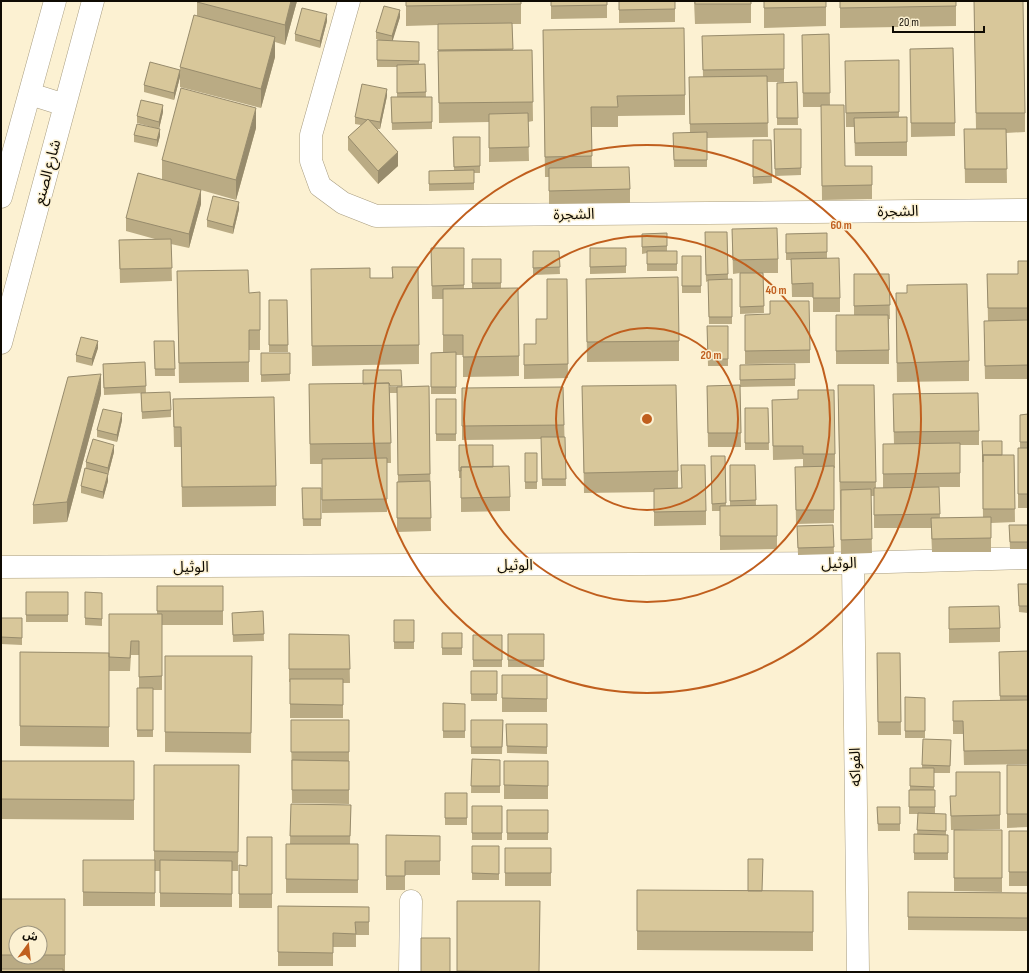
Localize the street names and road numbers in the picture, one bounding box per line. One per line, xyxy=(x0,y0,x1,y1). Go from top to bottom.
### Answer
street label: شارع الصنع xyxy=(30,137,67,207)
street label: الشجرة xyxy=(877,202,919,221)
street label: الشجرة xyxy=(553,205,595,224)
street label: الوثيل xyxy=(821,554,857,573)
street label: الوثيل xyxy=(497,556,533,575)
street label: الوثيل xyxy=(173,558,209,577)
street label: الفواكه xyxy=(846,747,865,787)

